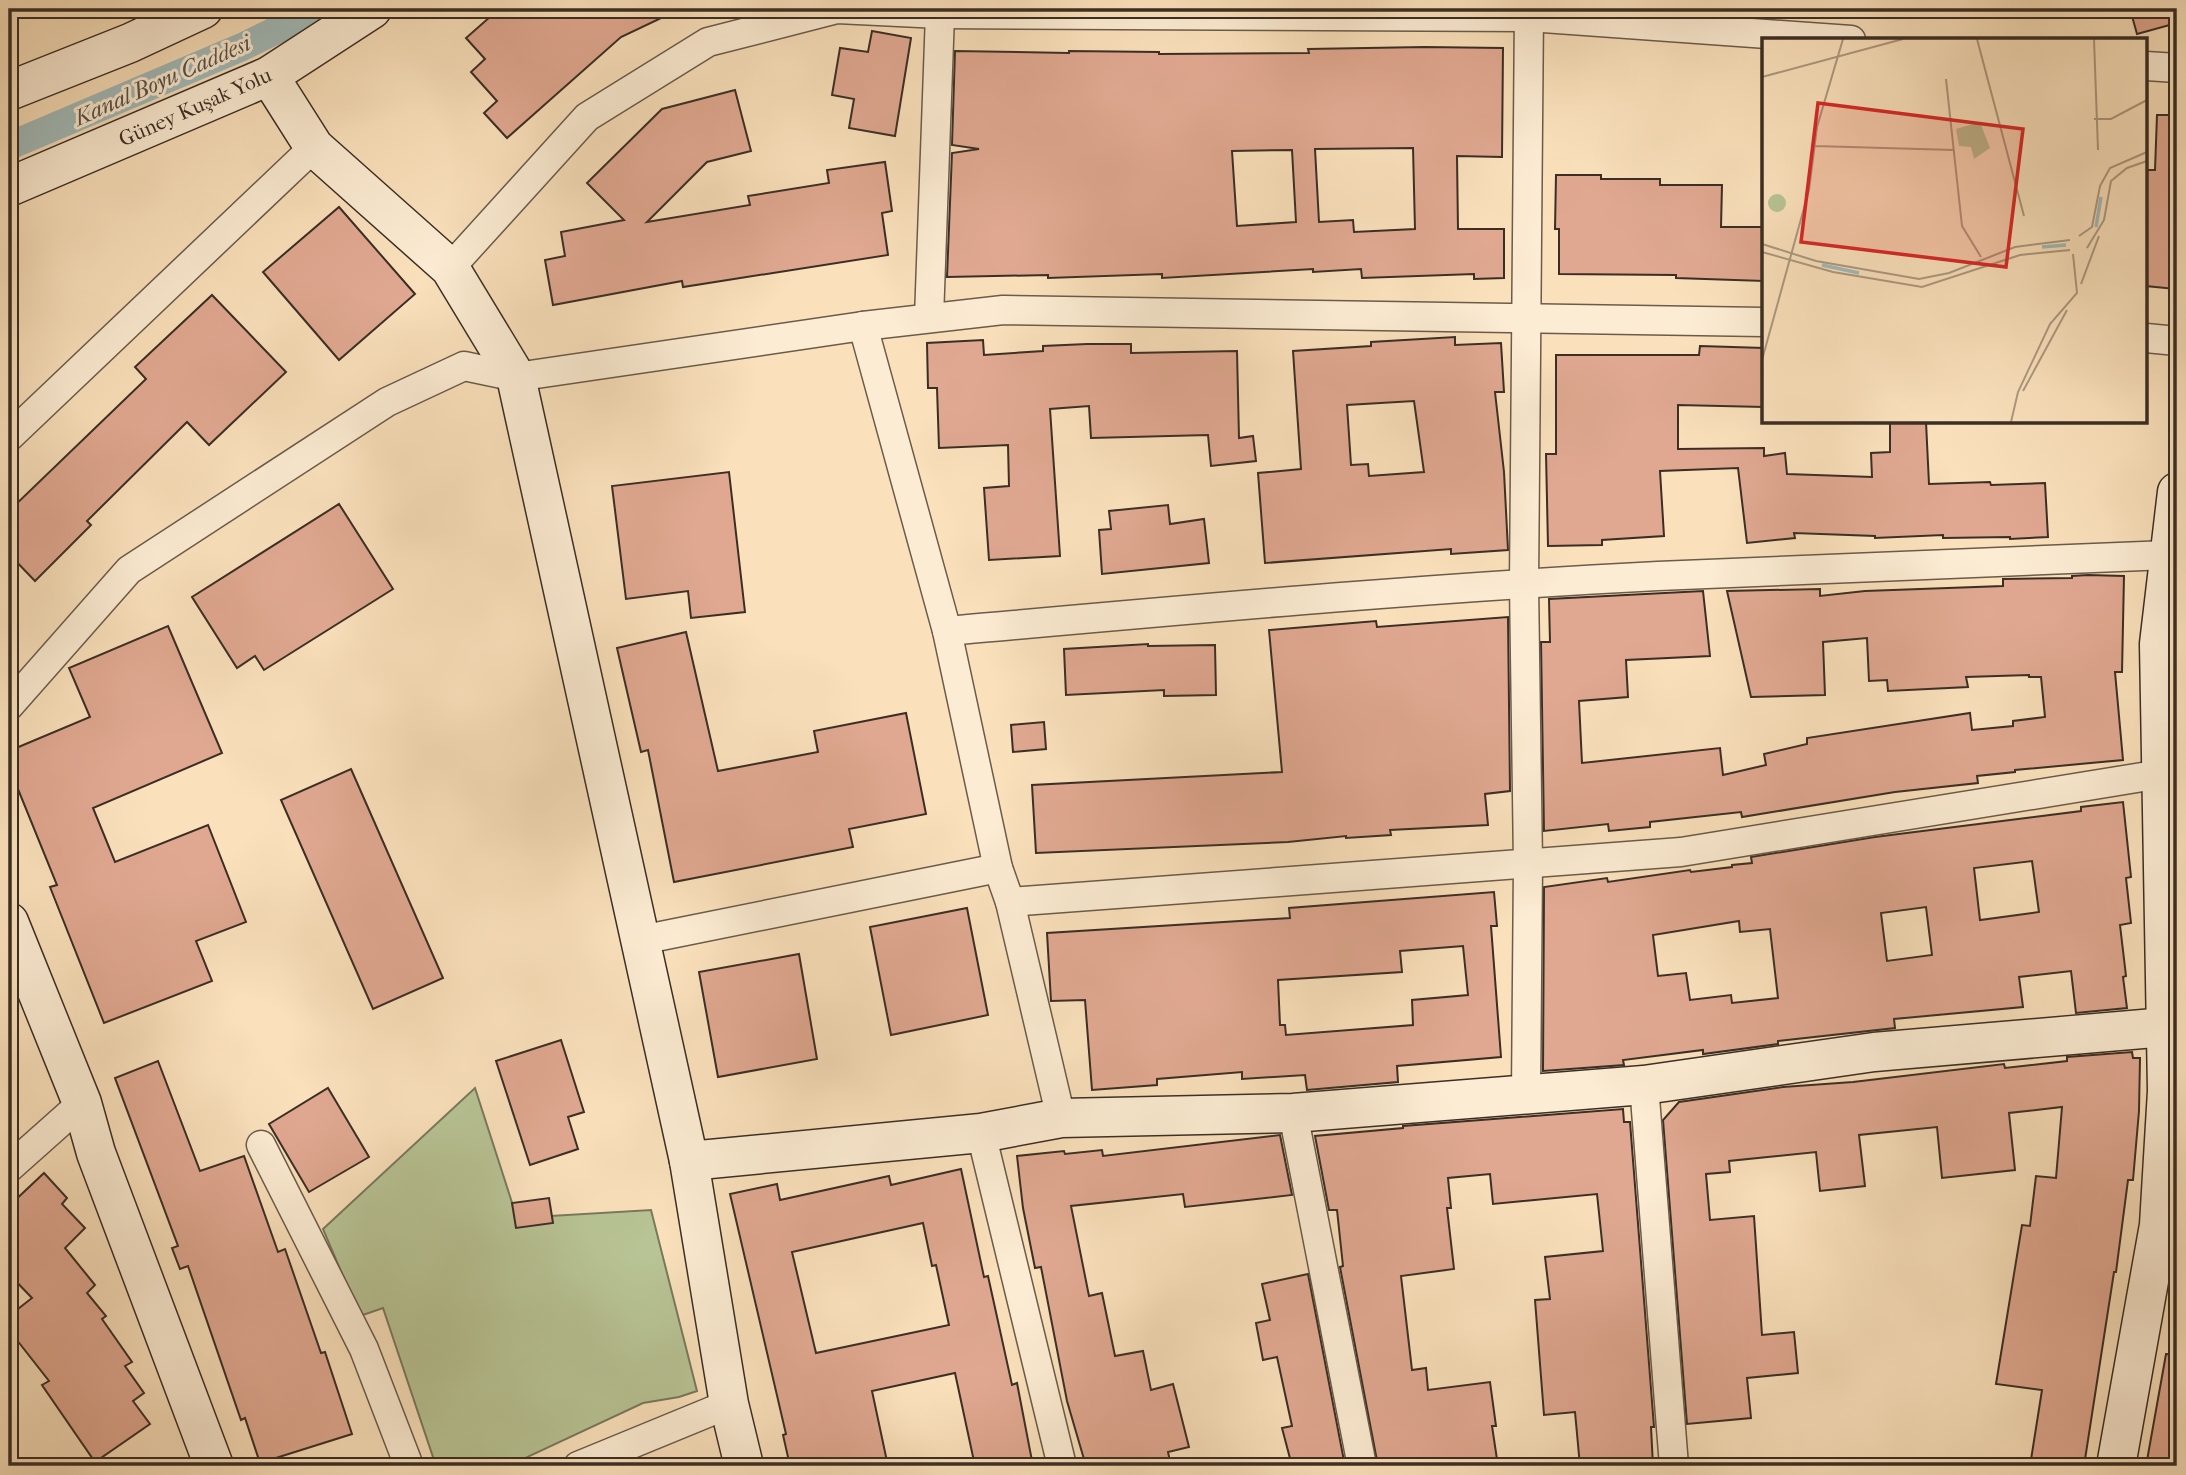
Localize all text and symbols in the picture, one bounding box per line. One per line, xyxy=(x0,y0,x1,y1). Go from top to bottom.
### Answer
water label: Kanal Boyu Caddesi xyxy=(68,29,256,132)
inset map xyxy=(1762,38,2148,424)
street label: Güney Kuşak Yolu xyxy=(115,63,275,151)

